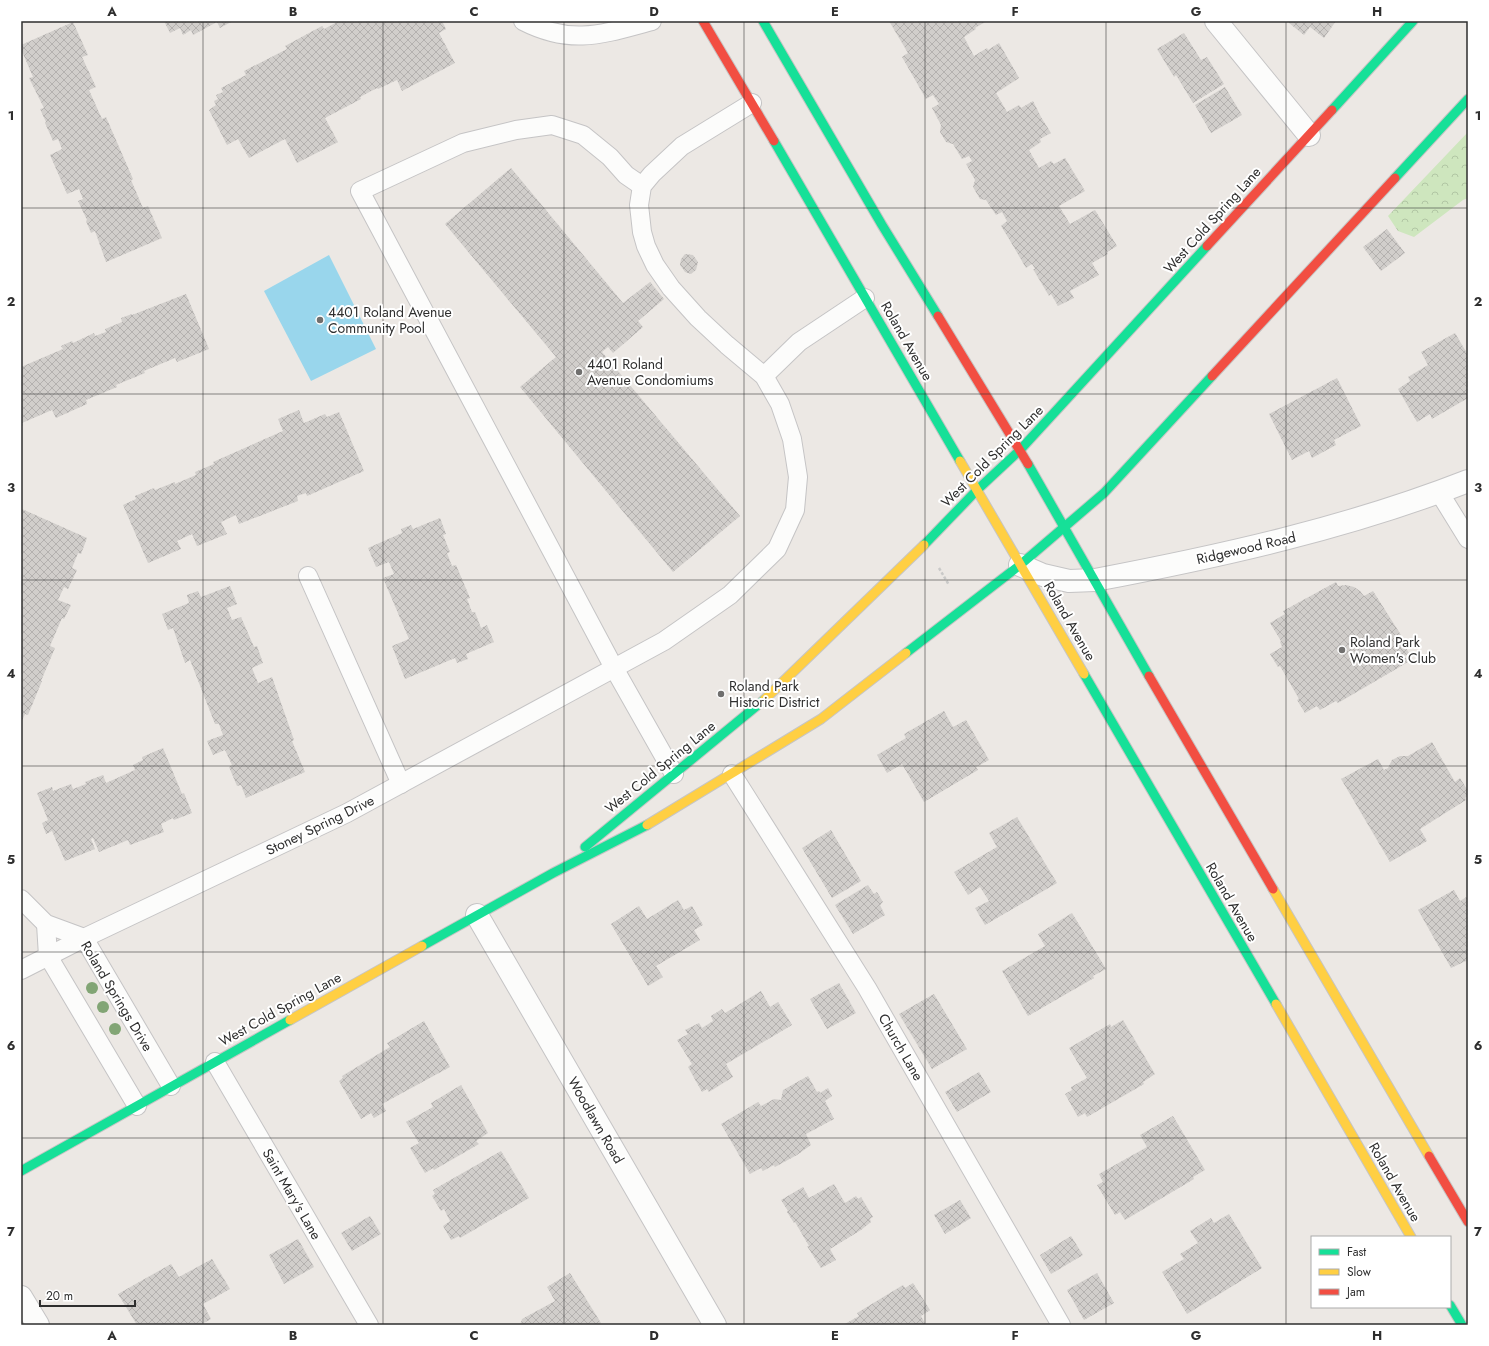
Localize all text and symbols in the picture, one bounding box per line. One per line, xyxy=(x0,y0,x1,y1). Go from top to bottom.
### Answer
text: A xyxy=(106,2,117,21)
text: B xyxy=(289,2,298,21)
text: C xyxy=(469,2,479,21)
text: D xyxy=(649,2,659,21)
text: E xyxy=(831,2,839,21)
text: F xyxy=(1011,2,1019,21)
text: G xyxy=(1191,2,1202,21)
text: H xyxy=(1372,2,1382,21)
text: 1 xyxy=(8,106,14,125)
text: 1 xyxy=(1475,106,1481,125)
street label: West Cold Spring Lane xyxy=(1159,162,1265,278)
text: 2 xyxy=(7,292,15,311)
text: 2 xyxy=(1474,292,1482,311)
street label: Roland Avenue xyxy=(876,298,938,384)
place label: 4401 Roland Avenue Community Pool xyxy=(328,302,452,338)
marker: 4401 Roland Avenue Community Pool xyxy=(315,315,325,325)
place label: 4401 Roland Avenue Condomiums xyxy=(587,354,714,390)
marker: 4401 Roland Avenue Condomiums xyxy=(574,367,584,377)
street label: West Cold Spring Lane xyxy=(936,400,1048,512)
text: 3 xyxy=(7,478,15,497)
text: 3 xyxy=(1474,478,1482,497)
street label: Ridgewood Road xyxy=(1194,527,1298,569)
street label: Roland Avenue xyxy=(1039,578,1101,664)
place label: Roland Park Women's Club xyxy=(1350,632,1436,668)
marker: Roland Park Women's Club xyxy=(1337,645,1347,655)
text: 4 xyxy=(6,664,16,683)
text: 4 xyxy=(1473,664,1483,683)
place label: Roland Park Historic District xyxy=(729,676,820,712)
marker: Roland Park Historic District xyxy=(716,689,726,699)
street label: West Cold Spring Lane xyxy=(600,716,720,818)
street label: Stoney Spring Drive xyxy=(263,790,377,860)
text: 5 xyxy=(7,850,15,869)
text: 5 xyxy=(1474,850,1482,869)
street label: Roland Avenue xyxy=(1201,859,1263,945)
street label: Roland Springs Drive xyxy=(76,937,158,1055)
street label: West Cold Spring Lane xyxy=(215,967,345,1051)
street label: Church Lane xyxy=(874,1010,928,1084)
text: 6 xyxy=(7,1036,16,1055)
text: 6 xyxy=(1474,1036,1483,1055)
street label: Woodlawn Road xyxy=(563,1073,629,1167)
street label: Roland Avenue xyxy=(1364,1139,1426,1225)
street label: Saint Mary's Lane xyxy=(258,1145,326,1243)
text: 7 xyxy=(7,1222,15,1241)
text: 7 xyxy=(1474,1222,1482,1241)
legend xyxy=(1311,1236,1451,1308)
text: Fast xyxy=(1347,1243,1366,1261)
text: Slow xyxy=(1347,1263,1372,1281)
scale bar xyxy=(40,1282,135,1308)
text: Jam xyxy=(1345,1283,1365,1301)
text: 20 m xyxy=(46,1287,73,1305)
text: A xyxy=(106,1326,117,1345)
text: B xyxy=(289,1326,298,1345)
text: C xyxy=(469,1326,479,1345)
text: D xyxy=(649,1326,659,1345)
text: E xyxy=(831,1326,839,1345)
text: F xyxy=(1011,1326,1019,1345)
text: G xyxy=(1191,1326,1202,1345)
text: H xyxy=(1372,1326,1382,1345)

